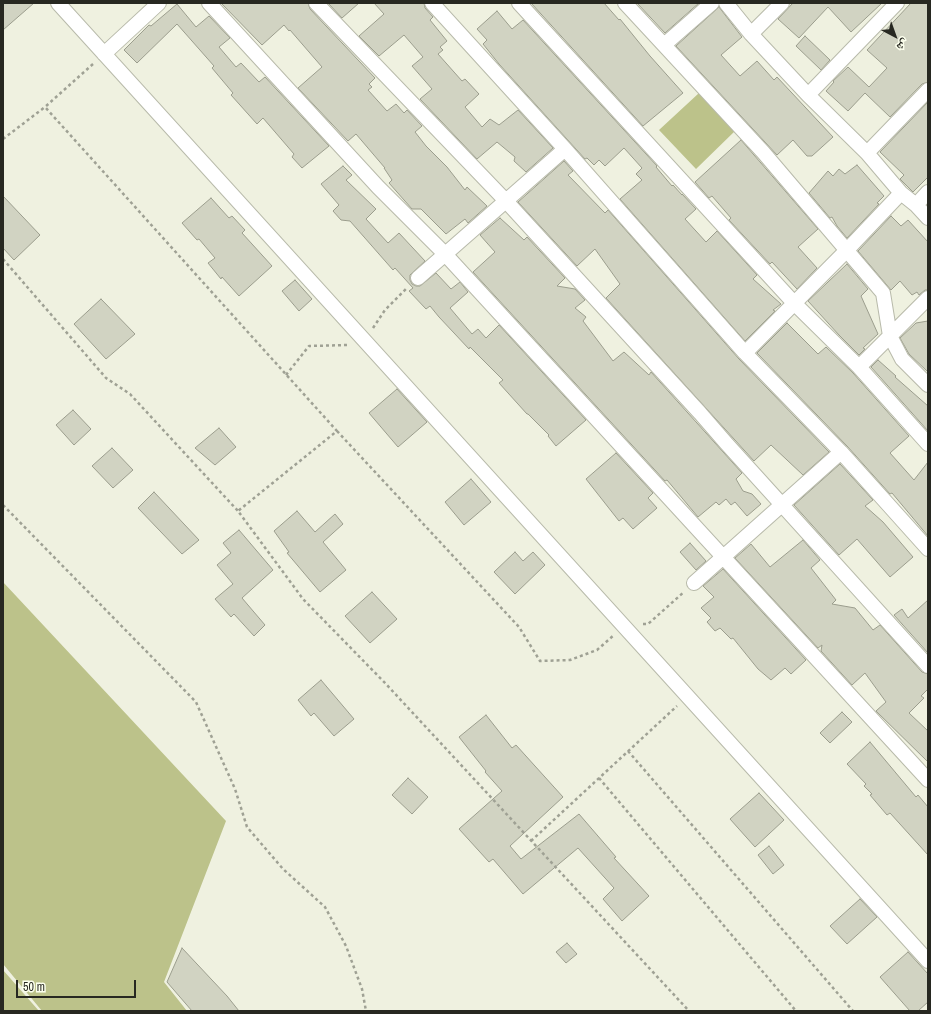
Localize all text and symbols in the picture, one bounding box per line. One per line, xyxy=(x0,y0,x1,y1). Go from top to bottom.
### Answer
north arrow xyxy=(875,16,915,56)
text: ش xyxy=(894,36,912,54)
scale bar xyxy=(18,972,138,998)
text: 50 m xyxy=(23,979,45,995)

